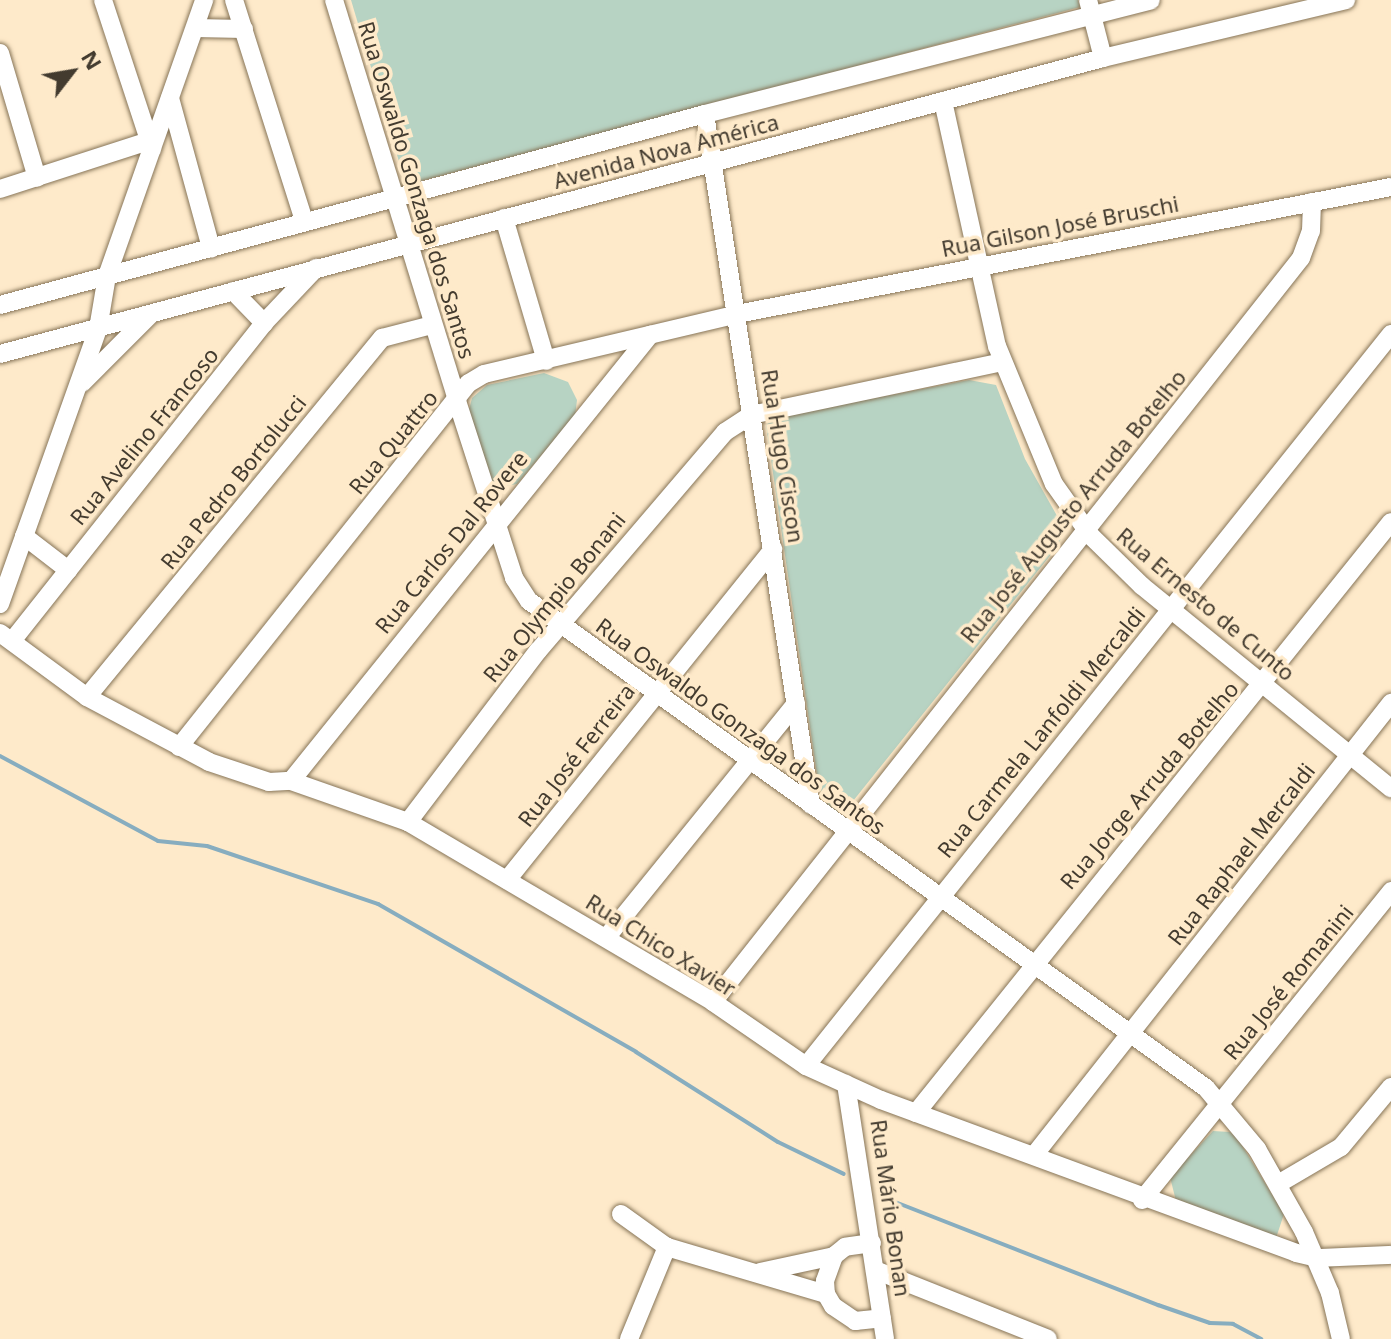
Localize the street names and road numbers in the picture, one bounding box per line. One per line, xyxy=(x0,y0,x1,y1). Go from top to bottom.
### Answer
street label: Rua Oswaldo Gonzaga dos Santos xyxy=(353,18,481,362)
street label: Avenida Nova América xyxy=(551,108,781,194)
street label: Rua Gilson José Bruschi xyxy=(939,190,1181,262)
street label: Rua Avelino Francoso xyxy=(64,342,224,530)
street label: Rua José Augusto Arruda Botelho xyxy=(955,364,1191,648)
street label: Rua Hugo Ciscon xyxy=(756,367,810,545)
street label: Rua Quattro xyxy=(343,385,443,499)
street label: Rua Pedro Bortolucci xyxy=(155,390,311,574)
street label: Rua Carlos Dal Rovere xyxy=(369,446,533,638)
street label: Rua Olympio Bonani xyxy=(477,507,631,687)
street label: Rua Ernesto de Cunto xyxy=(1112,522,1300,686)
street label: Rua Carmela Lanfoldi Mercaldi xyxy=(932,601,1150,863)
street label: Rua Oswaldo Gonzaga dos Santos xyxy=(591,612,891,840)
street label: Rua Jorge Arruda Botelho xyxy=(1054,676,1244,894)
street label: Rua José Ferreira xyxy=(512,678,640,832)
street label: Rua Raphael Mercaldi xyxy=(1162,758,1320,950)
street label: Rua Chico Xavier xyxy=(581,888,741,1002)
street label: Rua José Romanini xyxy=(1217,899,1359,1065)
street label: Rua Mário Bonan xyxy=(866,1118,916,1298)

